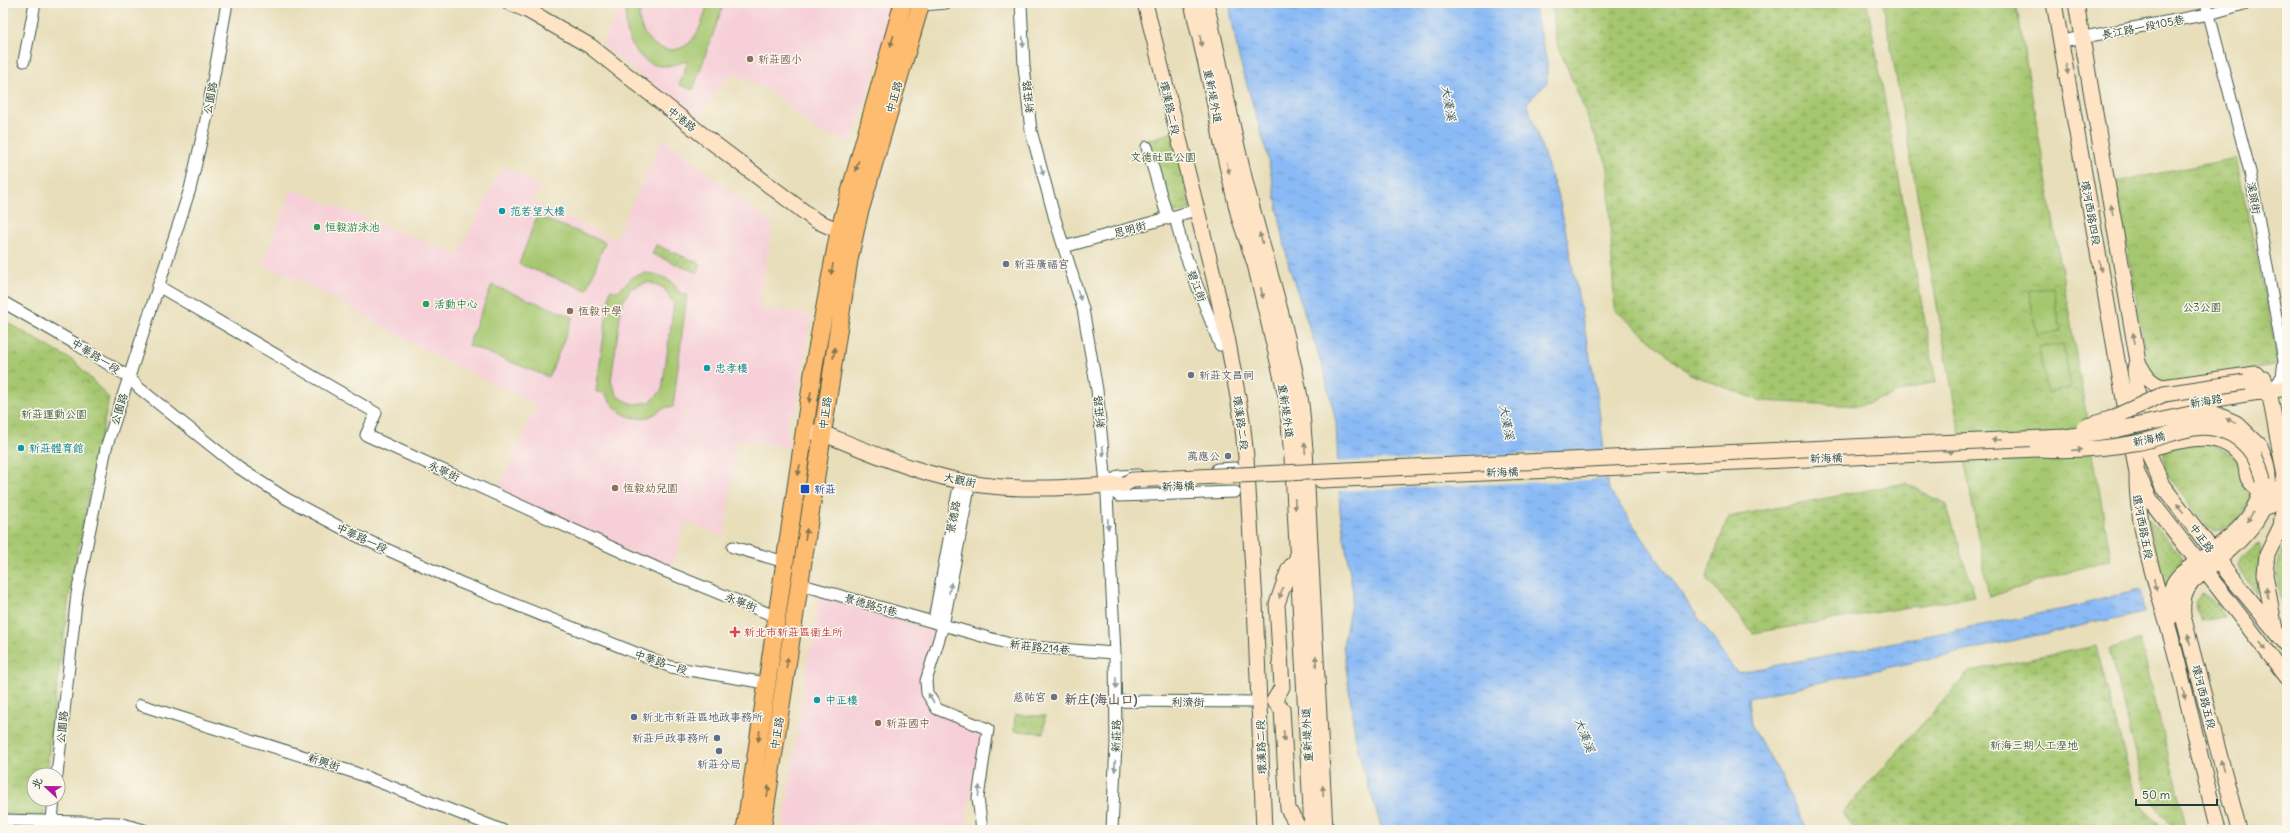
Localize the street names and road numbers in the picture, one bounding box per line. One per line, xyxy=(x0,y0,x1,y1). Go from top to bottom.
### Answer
street label: 長江路一段105巷 xyxy=(2100,12,2186,42)
street label: 重新堤外道 xyxy=(1201,68,1225,124)
street label: 中正路 xyxy=(883,79,905,115)
street label: 新莊路 xyxy=(1019,80,1037,114)
street label: 環漢路二段 xyxy=(1157,80,1183,136)
street label: 公園路 xyxy=(200,81,220,115)
street label: 中港路 xyxy=(665,103,699,135)
street label: 環河西路四段 xyxy=(2078,179,2104,247)
street label: 溪頭街 xyxy=(2244,181,2264,216)
street label: 思明街 xyxy=(1112,218,1149,240)
street label: 碧江街 xyxy=(1185,268,1210,305)
street label: 中華路一段 xyxy=(69,335,123,377)
street label: 重新堤外道 xyxy=(1275,383,1297,439)
street label: 公園路 xyxy=(107,391,131,427)
street label: 新海路 xyxy=(2189,391,2223,411)
street label: 新莊路 xyxy=(1090,395,1108,429)
street label: 環漢路二段 xyxy=(1230,395,1252,451)
street label: 中正路 xyxy=(816,396,834,430)
street label: 新海橋 xyxy=(2131,428,2167,450)
street label: 新海橋 xyxy=(1809,450,1843,466)
street label: 永寧街 xyxy=(426,458,463,485)
street label: 新海橋 xyxy=(1485,464,1519,480)
street label: 大觀街 xyxy=(942,470,979,490)
street label: 新海橋 xyxy=(1161,478,1195,494)
street label: 還河西路五段 xyxy=(2130,493,2156,561)
street label: 景德路 xyxy=(943,499,963,535)
street label: 中華路一段 xyxy=(334,520,390,556)
street label: 中正路 xyxy=(2187,521,2217,555)
street label: 永寧街 xyxy=(723,590,760,615)
street label: 景德路51巷 xyxy=(843,591,899,619)
street label: 新莊路214巷 xyxy=(1009,637,1071,657)
street label: 中華路一段 xyxy=(633,647,689,677)
street label: 環河西路五段 xyxy=(2189,663,2219,731)
street label: 利濟街 xyxy=(1171,695,1206,709)
street label: 重新堤外道 xyxy=(1299,707,1315,763)
street label: 公園路 xyxy=(53,710,71,744)
street label: 中正路 xyxy=(768,716,786,750)
street label: 新莊路 xyxy=(1109,719,1123,753)
street label: 環漢路二段 xyxy=(1253,719,1269,775)
street label: 新興街 xyxy=(306,750,343,774)

